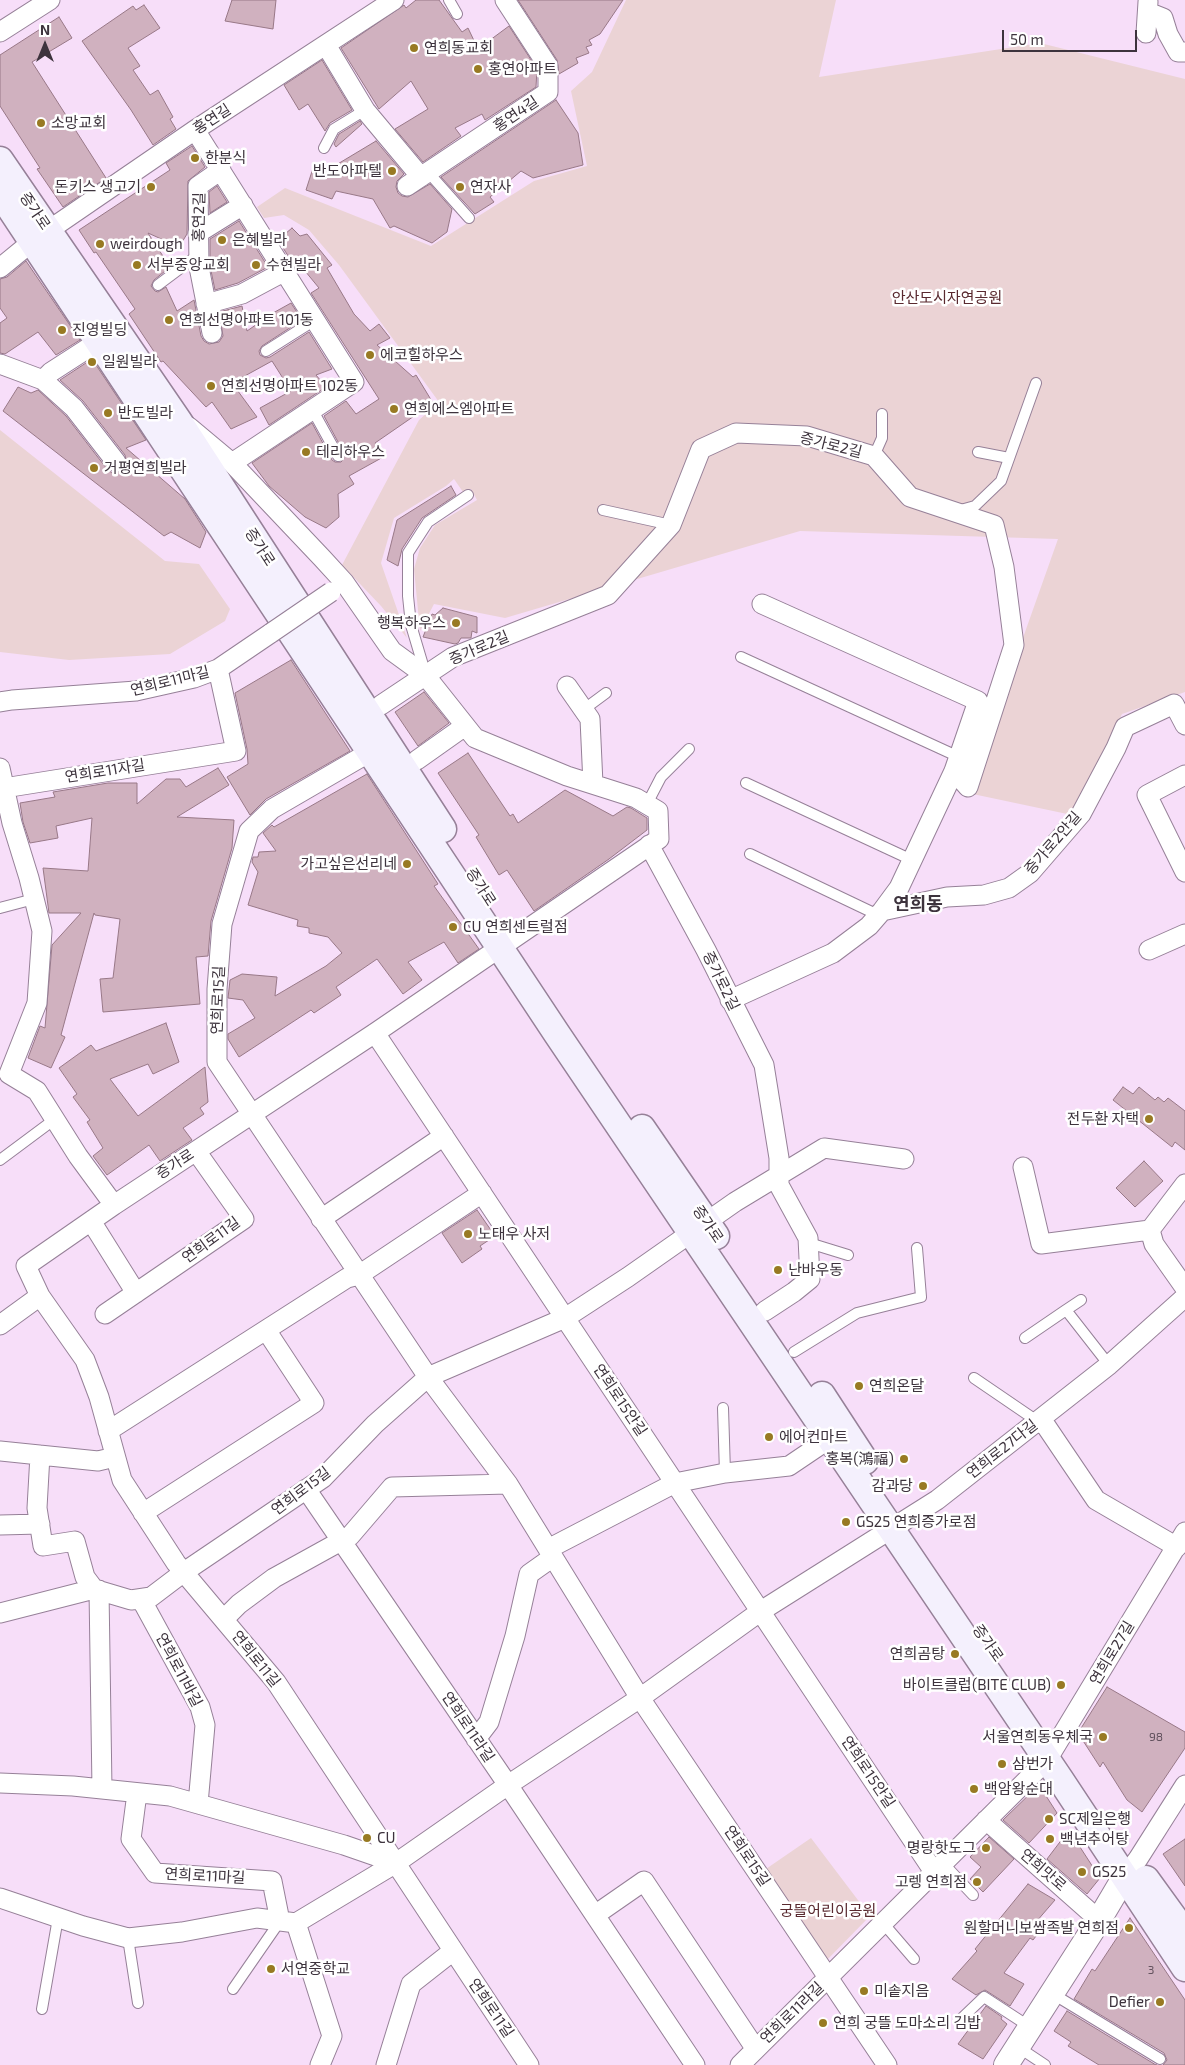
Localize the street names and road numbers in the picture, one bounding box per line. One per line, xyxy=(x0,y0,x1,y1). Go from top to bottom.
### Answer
street label: 홍연4길 xyxy=(490,92,542,136)
street label: 홍연길 xyxy=(190,100,234,138)
street label: 증가로 xyxy=(16,189,54,233)
street label: 홍연2길 xyxy=(190,192,208,242)
street label: 증가로2길 xyxy=(798,429,864,461)
street label: 증가로 xyxy=(241,525,279,569)
street label: 증가로2길 xyxy=(446,627,512,669)
street label: 연희로11마길 xyxy=(129,662,211,700)
street label: 연희로11자길 xyxy=(64,756,146,786)
street label: 증가로2안길 xyxy=(1021,808,1085,878)
street label: 증가로 xyxy=(462,865,500,909)
street label: 증가로2길 xyxy=(699,948,743,1014)
street label: 연희로15길 xyxy=(208,965,228,1035)
street label: 증가로 xyxy=(153,1145,197,1183)
street label: 증가로 xyxy=(689,1202,727,1246)
street label: 연희로11길 xyxy=(179,1213,243,1267)
street label: 연희로15안길 xyxy=(589,1361,651,1439)
street label: 연희로27다길 xyxy=(963,1416,1041,1482)
street label: 연희로15길 xyxy=(268,1463,334,1519)
street label: 연희로27길 xyxy=(1086,1618,1138,1688)
street label: 증가로 xyxy=(969,1621,1007,1665)
street label: 연희로11길 xyxy=(228,1627,284,1691)
street label: 연희로11바길 xyxy=(152,1630,206,1710)
street label: 연희로11라길 xyxy=(438,1688,498,1766)
street label: 연희로15안길 xyxy=(837,1733,899,1811)
street label: 연희로15길 xyxy=(720,1822,774,1890)
street label: 연희맛로 xyxy=(1016,1845,1070,1895)
street label: 연희로11마길 xyxy=(164,1865,246,1887)
street label: 연희로11길 xyxy=(465,1975,517,2041)
street label: 연희로11라길 xyxy=(757,1978,827,2048)

